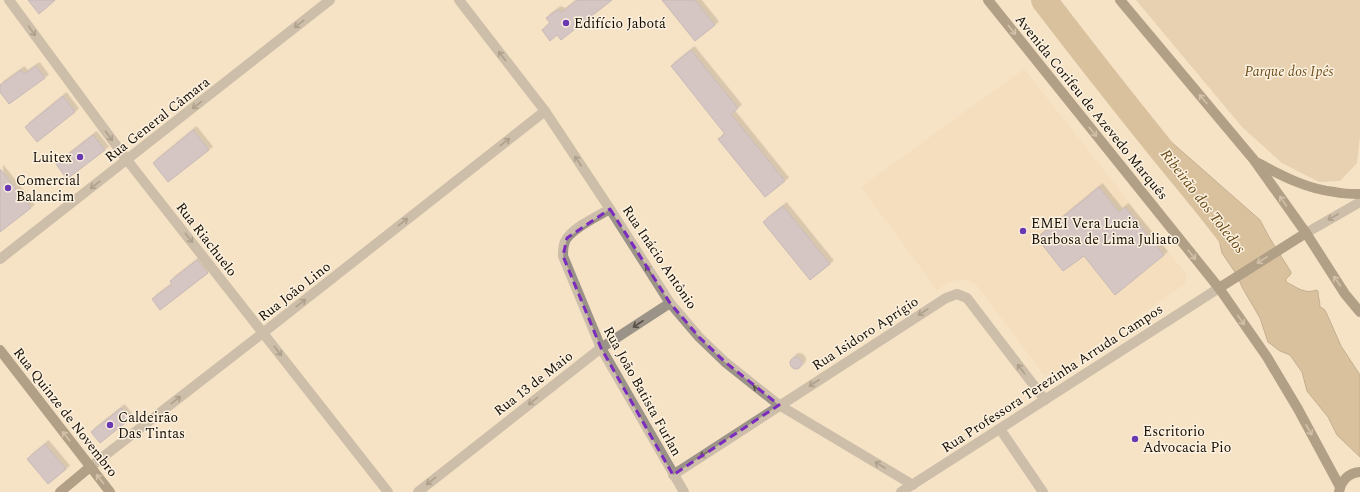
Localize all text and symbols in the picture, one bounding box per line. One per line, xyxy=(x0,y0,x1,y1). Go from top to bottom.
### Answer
street label: Avenida Corifeu de Azevedo Marquês xyxy=(1010,10,1173,204)
place label: Edifício Jabotá xyxy=(574,13,666,34)
marker: Edifício Jabotá xyxy=(561,18,571,28)
one-way arrow xyxy=(294,20,305,28)
one-way arrow xyxy=(1008,25,1016,36)
one-way arrow xyxy=(28,26,36,37)
one-way arrow xyxy=(498,50,506,61)
park label: Parque dos Ipês xyxy=(1244,61,1334,82)
street label: Rua General Câmara xyxy=(100,72,214,167)
one-way arrow xyxy=(1198,94,1207,104)
one-way arrow xyxy=(192,100,203,109)
one-way arrow xyxy=(1089,126,1098,137)
one-way arrow xyxy=(105,130,113,141)
one-way arrow xyxy=(499,138,510,146)
water label: Ribeirão dos Toledos xyxy=(1154,144,1251,259)
place label: Luitex xyxy=(32,147,72,168)
marker: Luitex xyxy=(75,152,85,162)
one-way arrow xyxy=(574,156,582,167)
place label: Comercial Balancim xyxy=(16,170,80,207)
one-way arrow xyxy=(90,181,101,189)
marker: Comercial Balancim xyxy=(3,183,13,193)
one-way arrow xyxy=(1279,196,1287,207)
street label: Rua Riachuelo xyxy=(171,198,242,281)
street label: Rua Inácio Antônio xyxy=(617,201,702,313)
place label: EMEI Vera Lucia Barbosa de Lima Juliato xyxy=(1031,213,1179,250)
one-way arrow xyxy=(1327,214,1339,222)
one-way arrow xyxy=(397,218,408,227)
marker: EMEI Vera Lucia Barbosa de Lima Juliato xyxy=(1018,226,1028,236)
one-way arrow xyxy=(185,233,193,244)
one-way arrow xyxy=(1188,250,1197,261)
street label: Rua João Lino xyxy=(254,256,335,326)
one-way arrow xyxy=(1257,256,1268,264)
one-way arrow xyxy=(645,264,653,276)
one-way arrow xyxy=(1333,276,1341,287)
street label: Rua Isidoro Aprígio xyxy=(808,291,923,376)
one-way arrow xyxy=(295,299,306,307)
street label: Rua Professora Terezinha Arruda Campos xyxy=(937,299,1167,458)
one-way arrow xyxy=(918,308,929,316)
one-way arrow xyxy=(1237,314,1245,325)
one-way arrow xyxy=(632,319,643,328)
street label: Rua João Batista Furlan xyxy=(598,322,687,460)
street label: Rua Quinze de Novembro xyxy=(8,343,123,481)
one-way arrow xyxy=(274,346,283,357)
street label: Rua 13 de Maio xyxy=(489,346,577,421)
one-way arrow xyxy=(1017,364,1025,375)
one-way arrow xyxy=(809,379,820,387)
one-way arrow xyxy=(752,384,763,393)
one-way arrow xyxy=(171,396,182,404)
one-way arrow xyxy=(528,397,539,405)
place label: Caldeirão Das Tintas xyxy=(118,407,185,444)
marker: Caldeirão Das Tintas xyxy=(105,420,115,430)
place label: Escritorio Advocacia Pio xyxy=(1143,421,1231,458)
one-way arrow xyxy=(1306,424,1314,436)
one-way arrow xyxy=(62,430,71,441)
marker: Escritorio Advocacia Pio xyxy=(1130,434,1140,444)
one-way arrow xyxy=(700,450,711,458)
one-way arrow xyxy=(874,460,886,468)
one-way arrow xyxy=(96,474,104,485)
one-way arrow xyxy=(426,477,437,486)

